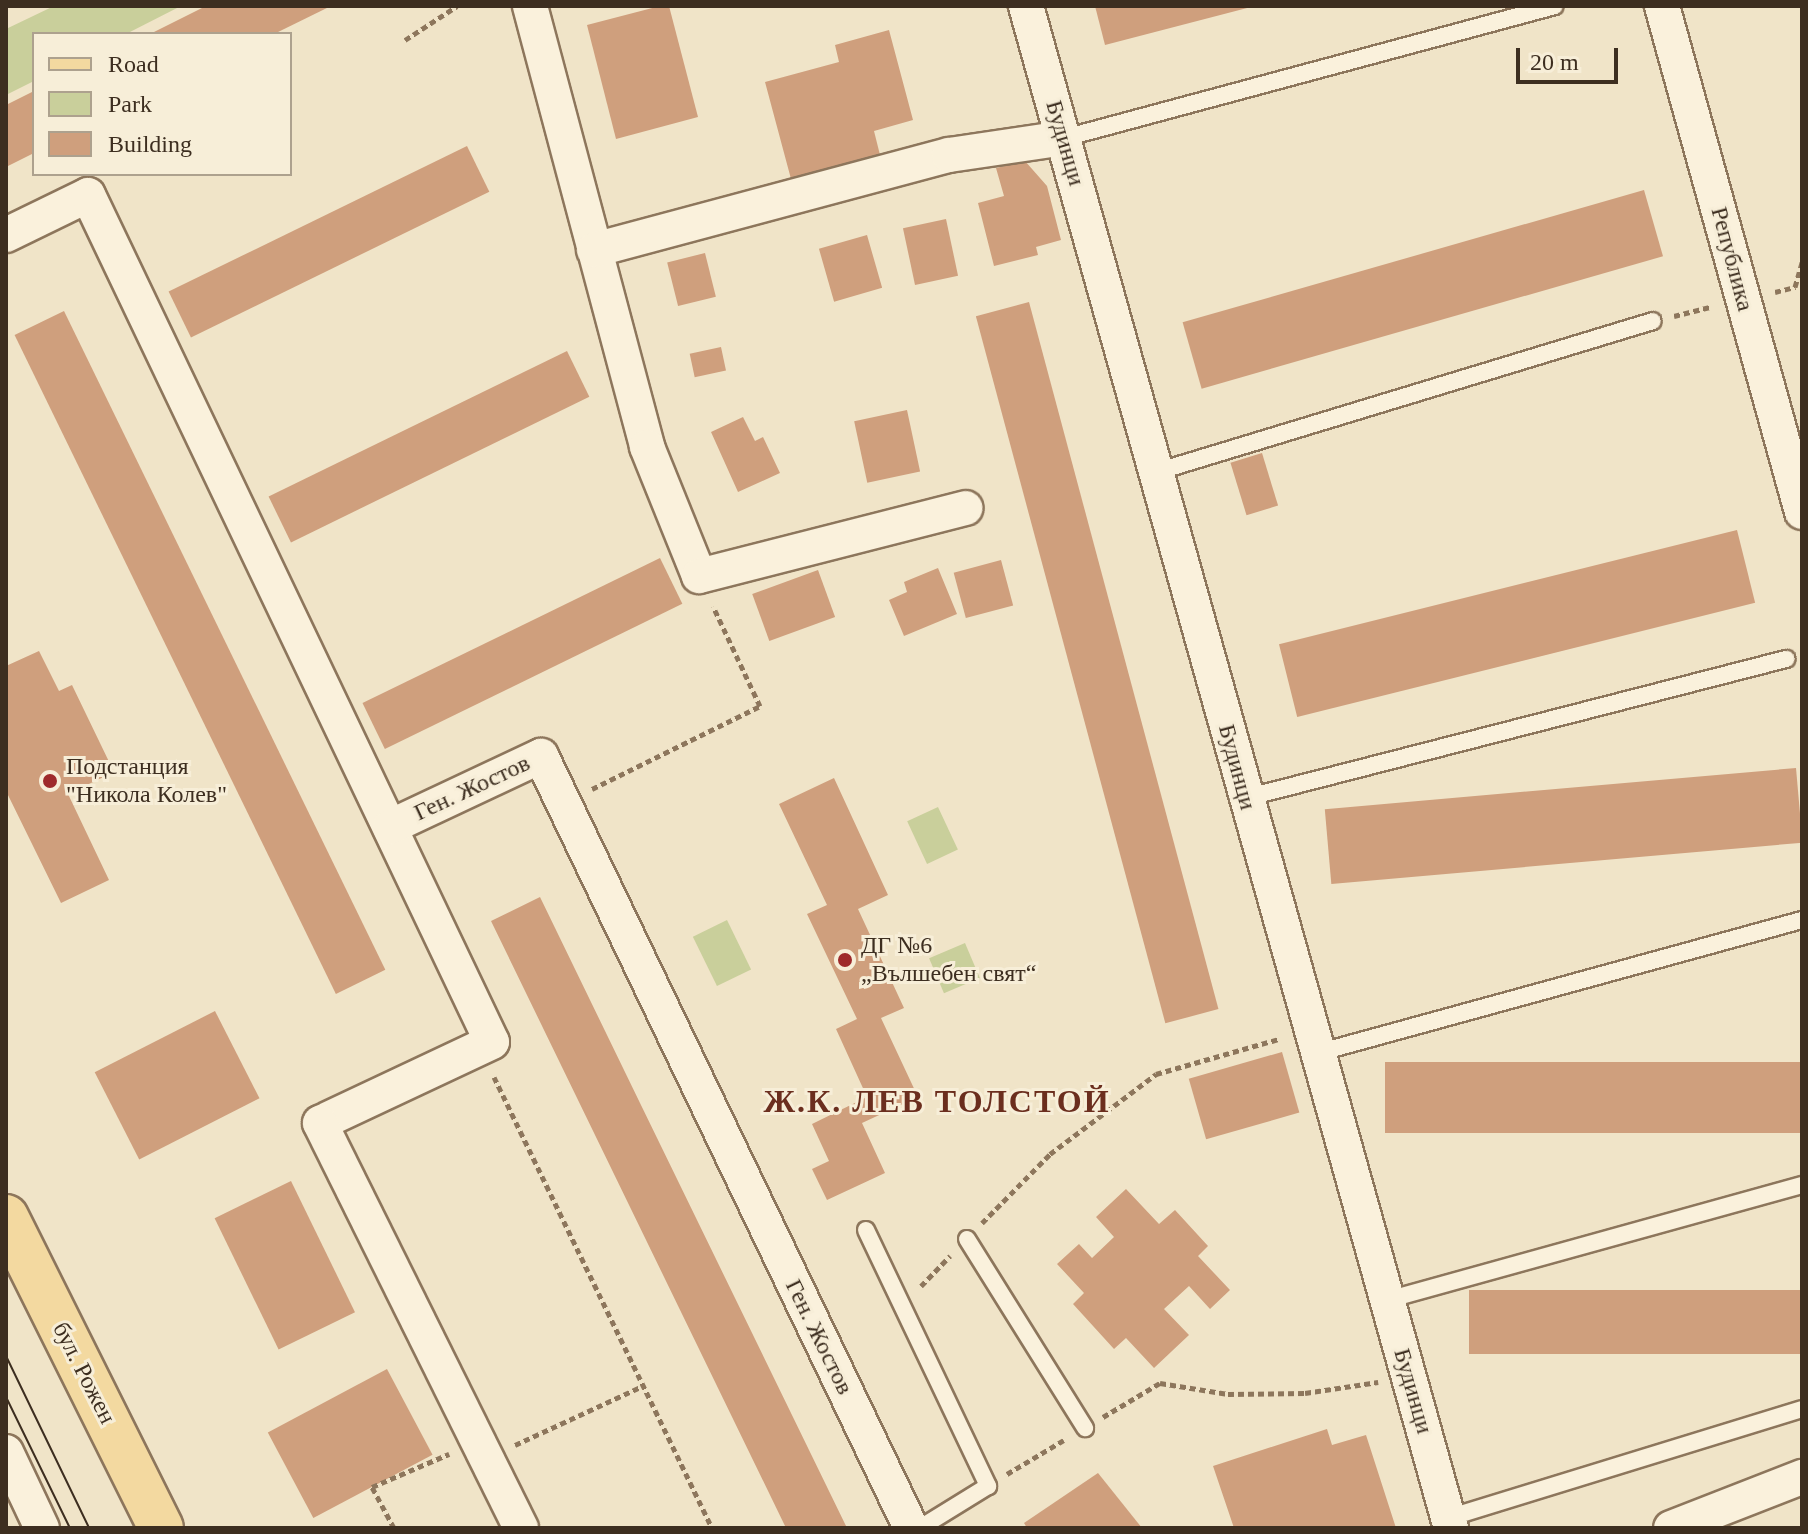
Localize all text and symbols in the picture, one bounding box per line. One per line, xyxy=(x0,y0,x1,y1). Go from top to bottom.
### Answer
legend xyxy=(32,32,292,176)
scale bar xyxy=(1520,32,1622,82)
text: 20 m xyxy=(1530,49,1579,75)
text: Road xyxy=(108,51,159,77)
text: Park xyxy=(108,91,152,117)
street label: Будинци xyxy=(1039,97,1091,189)
text: Building xyxy=(108,131,192,157)
street label: Република xyxy=(1704,204,1760,314)
street label: Будинци xyxy=(1212,721,1262,813)
street label: Ген. Жостов xyxy=(409,749,535,827)
place label: Подстанция "Никола Колев" xyxy=(66,753,227,809)
marker: Подстанция "Никола Колев" xyxy=(41,772,59,790)
place label: ДГ №6 „Вълшебен свят“ xyxy=(861,932,1036,988)
marker: ДГ №6 „Вълшебен свят“ xyxy=(836,951,854,969)
district label: Ж.К. ЛЕВ ТОЛСТОЙ xyxy=(763,1082,1111,1120)
street label: Ген. Жостов xyxy=(779,1275,859,1399)
street label: бул. Рожен xyxy=(46,1317,122,1429)
street label: Будинци xyxy=(1387,1345,1439,1437)

